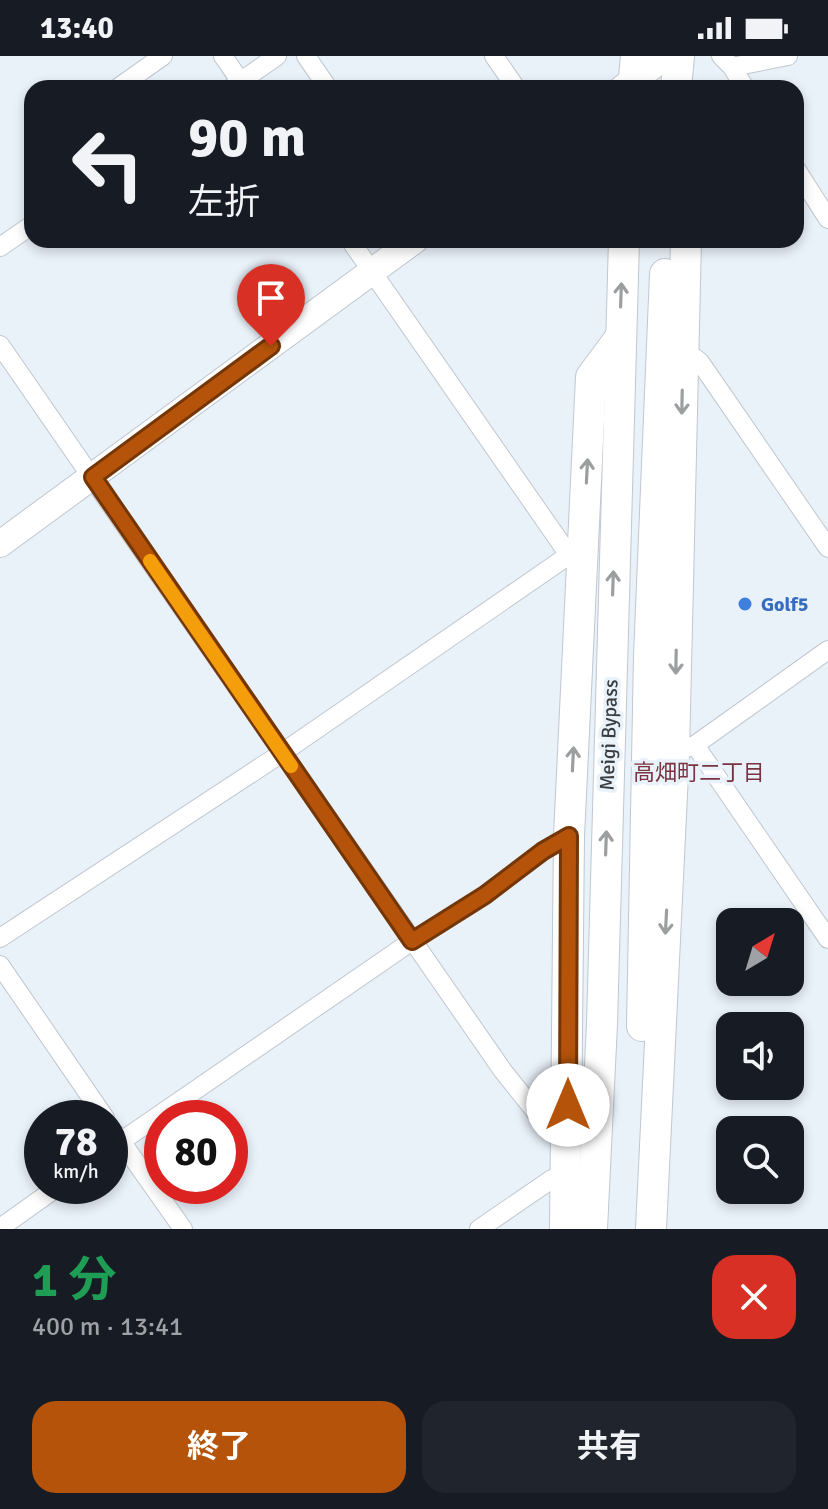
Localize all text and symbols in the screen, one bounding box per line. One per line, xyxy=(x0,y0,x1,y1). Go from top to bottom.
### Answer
text: 13:40 xyxy=(40,10,114,47)
text: 90 m xyxy=(188,103,306,172)
icon: left xyxy=(56,112,160,216)
text: 左折 xyxy=(188,180,260,225)
pin xyxy=(237,264,305,346)
icon: arrive xyxy=(249,276,293,320)
one-way arrow xyxy=(614,282,629,309)
one-way arrow xyxy=(674,388,690,415)
one-way arrow xyxy=(579,458,594,485)
one-way arrow xyxy=(605,570,621,597)
place label: Golf5 xyxy=(761,592,809,617)
marker: Golf5 xyxy=(736,595,754,613)
one-way arrow xyxy=(668,648,684,675)
street label: Meigi Bypass xyxy=(595,679,623,791)
one-way arrow xyxy=(565,746,580,773)
district label: 高畑町二丁目 xyxy=(633,759,765,786)
one-way arrow xyxy=(599,830,614,857)
one-way arrow xyxy=(659,908,674,935)
north arrow xyxy=(716,908,804,996)
map controls xyxy=(716,908,804,1204)
button: sound xyxy=(716,1012,804,1100)
position arrow xyxy=(526,1063,610,1147)
speed limit sign: 80 xyxy=(144,1100,248,1204)
button: search xyxy=(716,1116,804,1204)
text: 78 xyxy=(54,1117,98,1167)
text: km/h xyxy=(53,1159,99,1184)
text: 1 分 xyxy=(32,1251,116,1310)
button: close xyxy=(712,1255,796,1339)
text: 400 m · 13:41 xyxy=(32,1311,183,1343)
button: 終了 xyxy=(32,1401,406,1493)
button: 共有 xyxy=(422,1401,796,1493)

